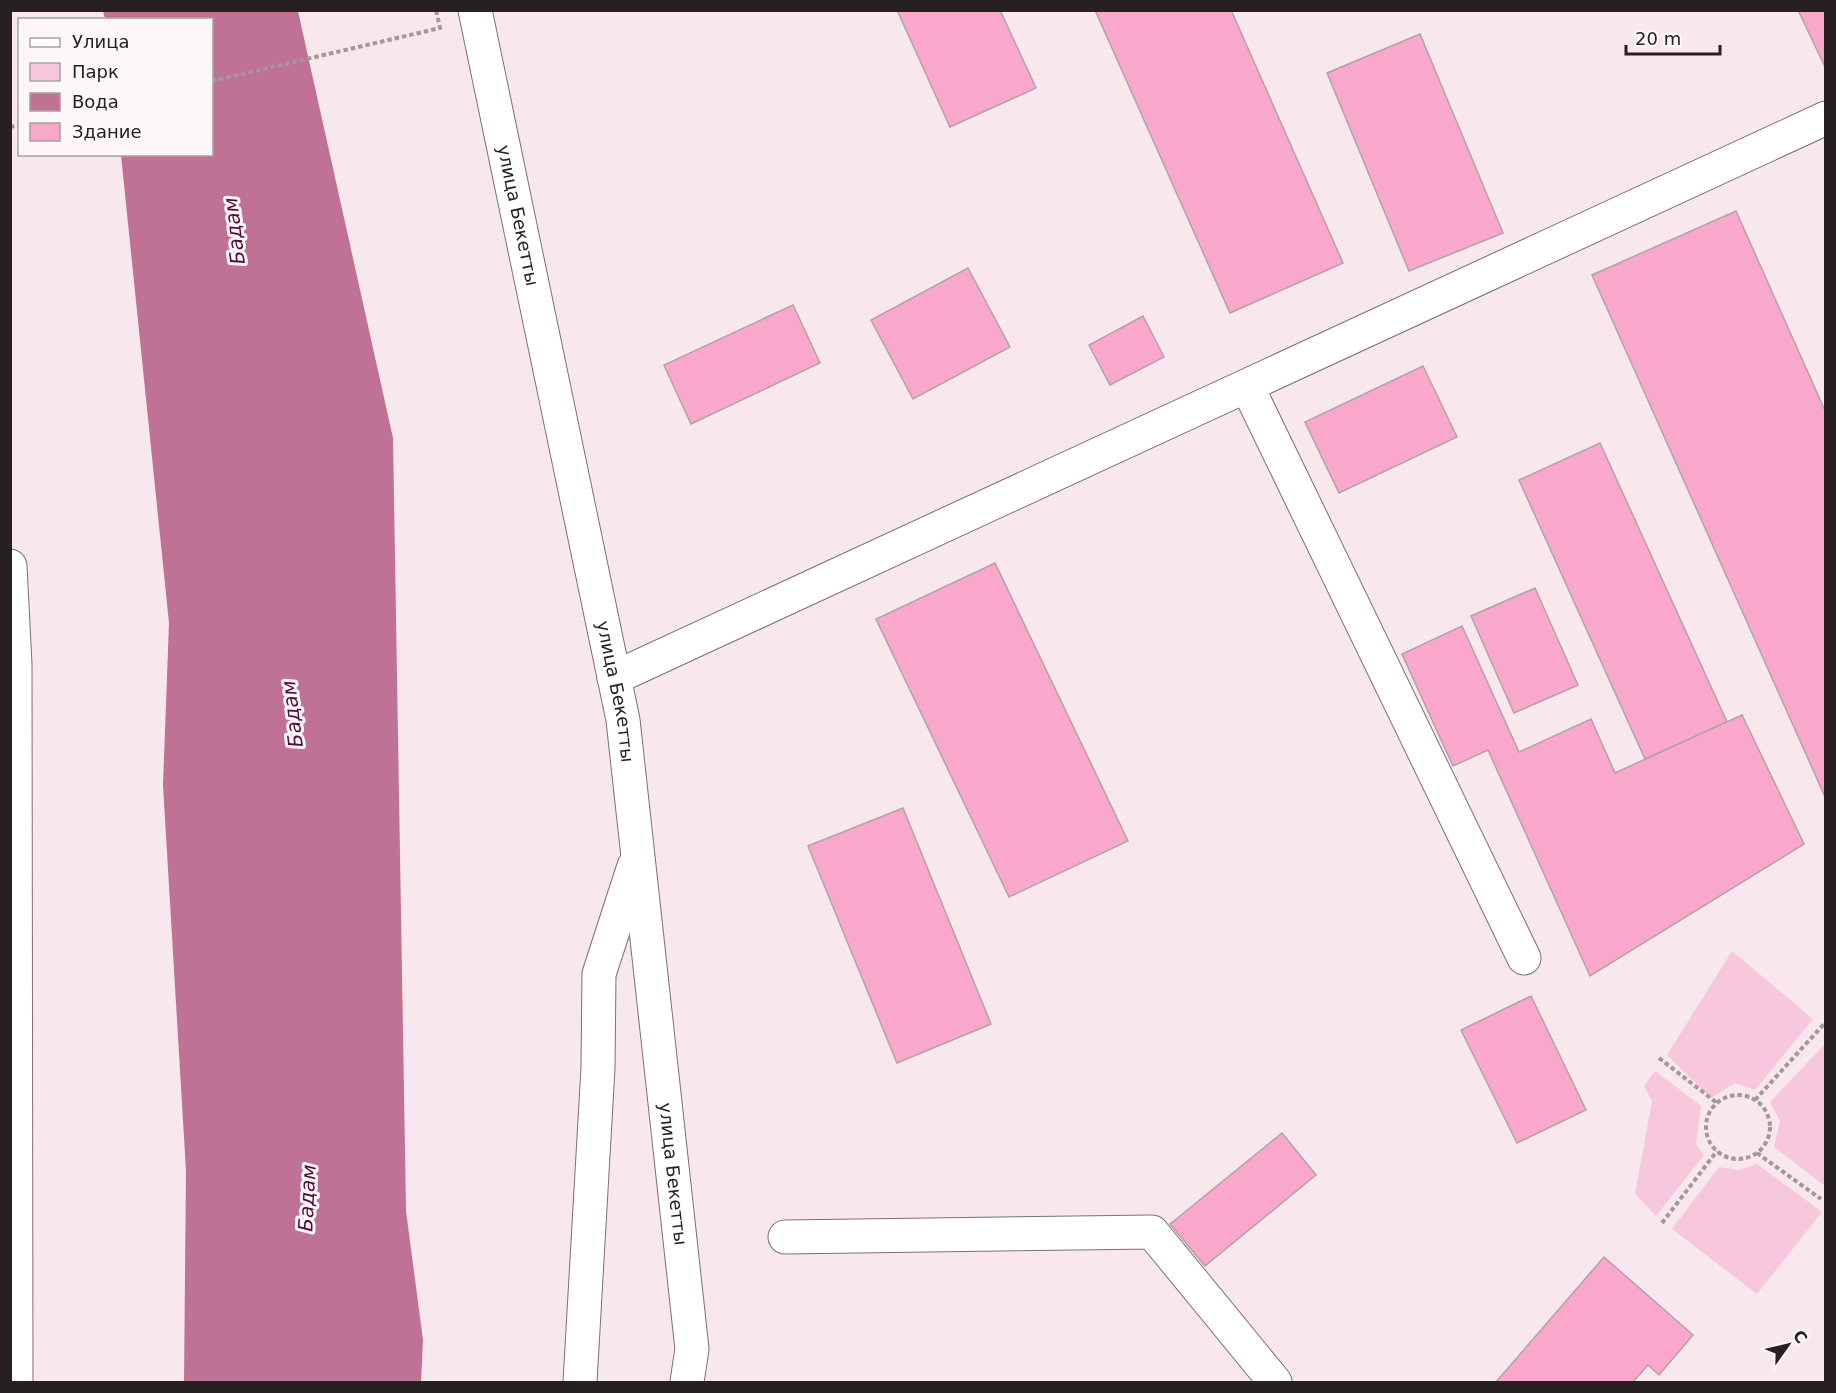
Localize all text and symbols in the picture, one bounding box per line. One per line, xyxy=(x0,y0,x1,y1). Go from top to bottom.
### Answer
legend xyxy=(18,18,213,156)
scale bar xyxy=(1626,18,1720,56)
text: 20 m xyxy=(1635,28,1681,49)
text: Улица xyxy=(72,31,129,52)
text: Парк xyxy=(72,61,119,82)
text: Вода xyxy=(72,91,119,112)
text: Здание xyxy=(72,121,142,142)
street label: улица Бекетты xyxy=(493,143,543,288)
water label: Бадам xyxy=(218,196,250,266)
street label: улица Бекетты xyxy=(593,619,639,763)
water label: Бадам xyxy=(276,679,308,749)
street label: улица Бекетты xyxy=(655,1101,692,1246)
water label: Бадам xyxy=(293,1164,321,1232)
north arrow xyxy=(1758,1315,1818,1375)
text: С xyxy=(1789,1327,1811,1347)

